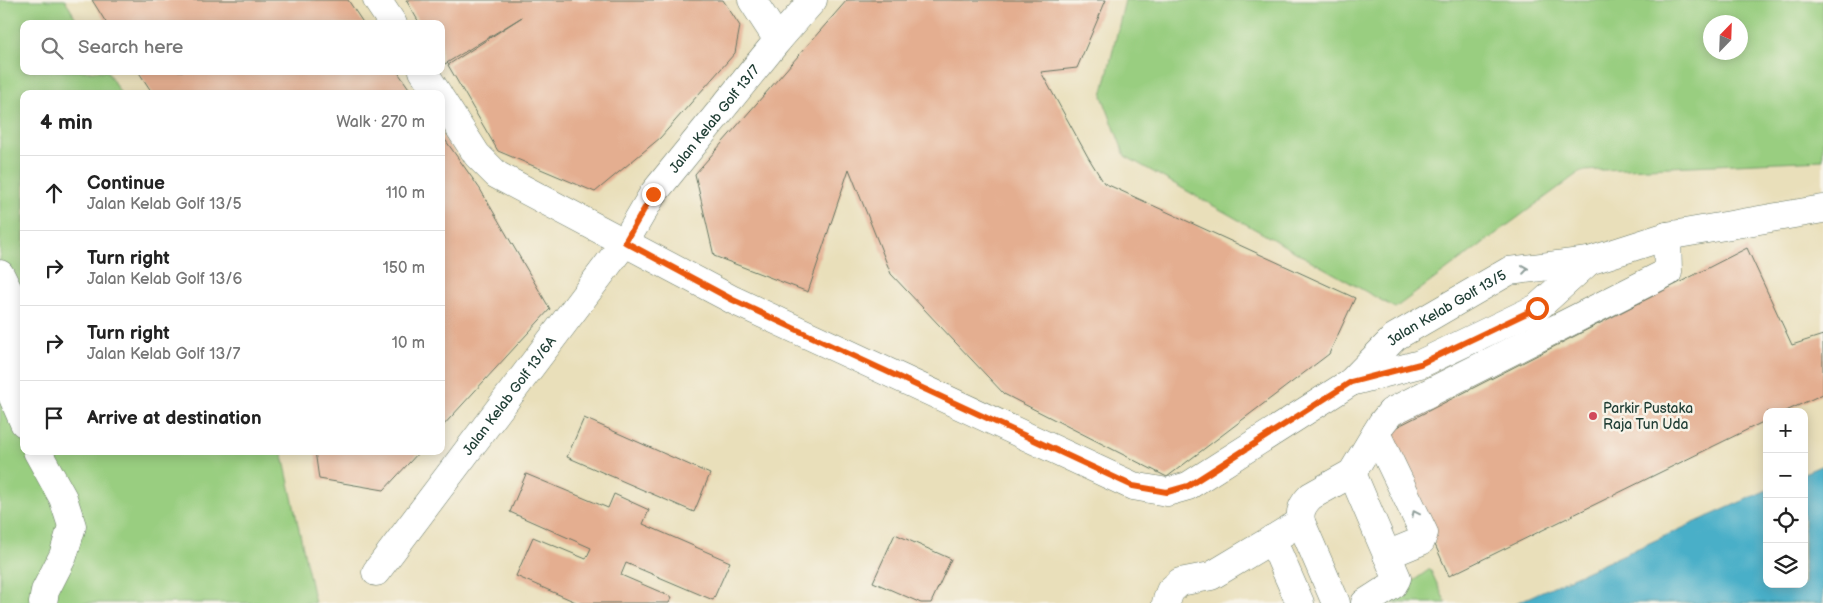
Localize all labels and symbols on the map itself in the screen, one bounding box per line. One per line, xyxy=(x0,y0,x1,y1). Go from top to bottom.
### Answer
north arrow xyxy=(1703,15,1748,60)
street label: Jalan Kelab Golf 13/7 xyxy=(665,61,763,176)
route end xyxy=(642,183,665,206)
one-way arrow xyxy=(1522,264,1530,275)
street label: Jalan Kelab Golf 13/5 xyxy=(1383,266,1509,349)
route start xyxy=(1526,297,1549,320)
street label: Jalan Kelab Golf 13/6A xyxy=(459,332,560,458)
place label: Parkir Pustaka Raja Tun Uda xyxy=(1603,400,1693,433)
marker: Parkir Pustaka Raja Tun Uda xyxy=(1587,410,1599,422)
one-way arrow xyxy=(1412,511,1422,520)

